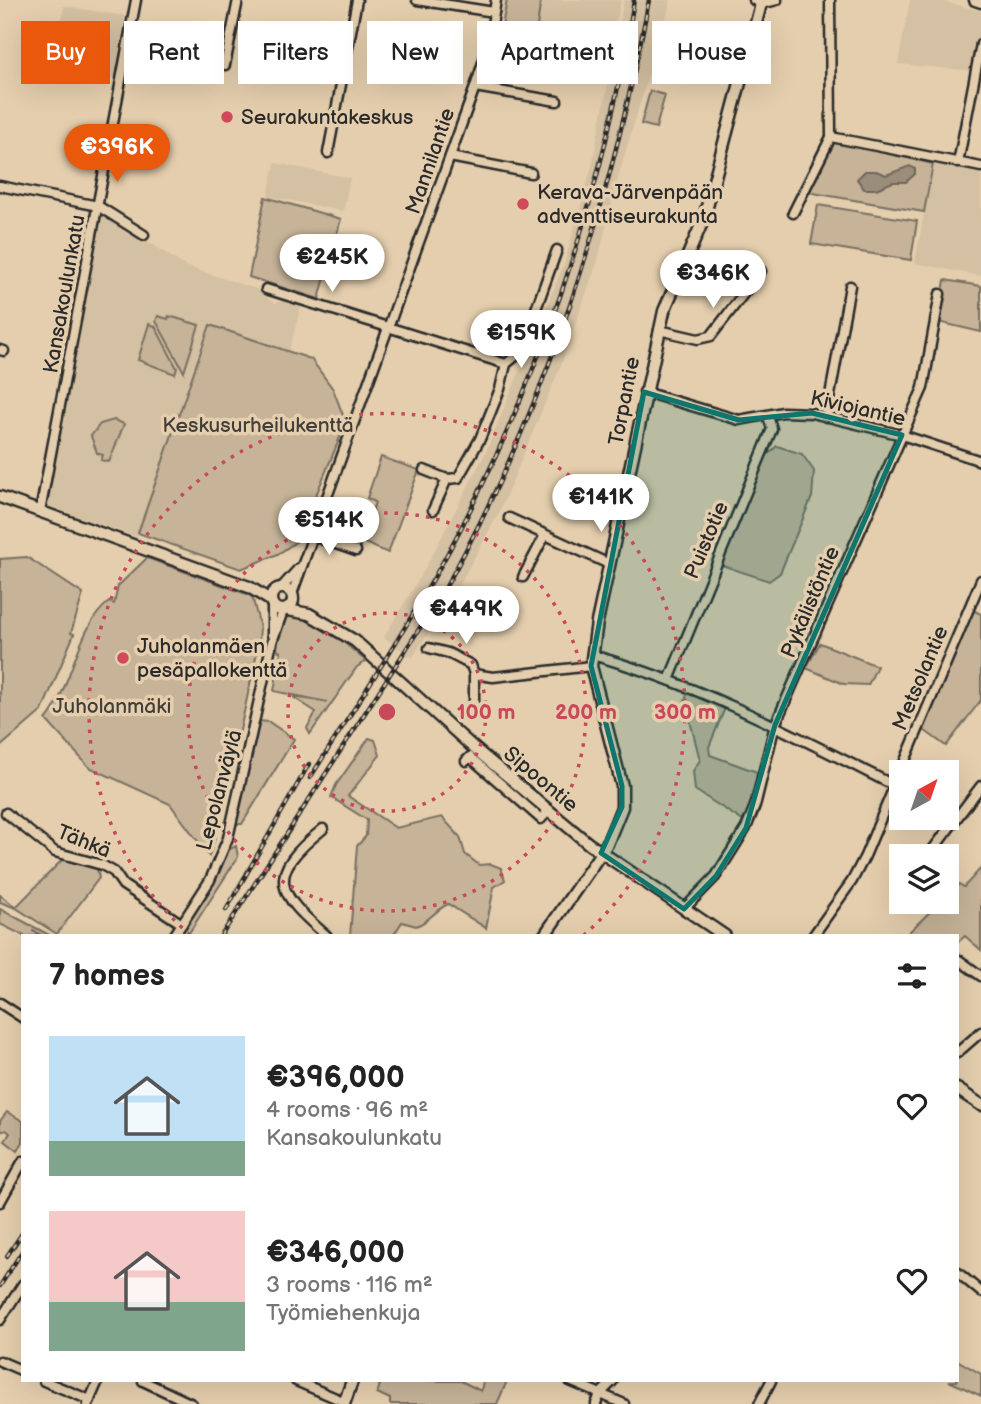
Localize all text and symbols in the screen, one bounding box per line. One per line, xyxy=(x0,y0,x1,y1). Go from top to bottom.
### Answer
chip: Buy xyxy=(21,21,110,84)
chip: Rent xyxy=(124,21,224,84)
chip: Filters xyxy=(238,21,353,84)
chip: New xyxy=(367,21,463,84)
chip: Apartment xyxy=(477,21,638,84)
chip: House xyxy=(652,21,771,84)
place label: Seurakuntakeskus xyxy=(241,105,413,130)
street label: Mannilantie xyxy=(401,105,460,218)
marker: Seurakuntakeskus xyxy=(219,109,235,125)
pin: €396K xyxy=(68,124,166,184)
text: €396K xyxy=(80,133,154,161)
place label: Kerava-Järvenpään adventtiseurakunta xyxy=(537,180,723,229)
marker: Kerava-Järvenpään adventtiseurakunta xyxy=(515,196,531,212)
street label: Kansakoulunkatu xyxy=(38,213,91,375)
pin: €245K xyxy=(283,234,381,294)
text: €245K xyxy=(296,243,368,271)
pin: €346K xyxy=(664,250,762,310)
text: €346K xyxy=(676,259,750,287)
pin: €159K xyxy=(472,310,570,370)
text: €159K xyxy=(486,319,556,347)
street label: Torpantie xyxy=(604,355,645,447)
street label: Kiviojantie xyxy=(808,385,908,432)
park label: Keskusurheilukenttä xyxy=(162,413,354,438)
pin: €141K xyxy=(552,475,650,534)
text: €141K xyxy=(568,483,634,511)
pin: €514K xyxy=(280,498,378,557)
street label: Puistotie xyxy=(679,498,734,583)
text: €514K xyxy=(294,506,364,534)
street label: Pykälistöntie xyxy=(776,543,845,662)
pin: €449K xyxy=(417,586,515,646)
text: €449K xyxy=(429,595,503,623)
street label: Metsolantie xyxy=(887,622,954,734)
place label: Juholanmäen pesäpallokenttä xyxy=(137,634,288,683)
marker: Juholanmäen pesäpallokenttä xyxy=(115,650,131,666)
park label: Juholanmäki xyxy=(53,694,171,719)
centre of rings xyxy=(375,700,399,724)
text: 100 m xyxy=(457,700,515,725)
text: 200 m xyxy=(555,700,617,725)
text: 300 m xyxy=(654,700,716,725)
street label: Lepolanväylä xyxy=(191,727,248,853)
street label: Sipoontie xyxy=(498,741,583,818)
north arrow xyxy=(889,760,959,830)
map controls xyxy=(889,760,959,914)
street label: Tähkä xyxy=(53,819,114,863)
button: layers xyxy=(889,844,959,914)
icon: filters xyxy=(893,957,931,995)
text: 7 homes xyxy=(49,958,165,994)
text: €396,000 xyxy=(266,1060,405,1096)
icon: home xyxy=(105,1064,189,1148)
icon: heart xyxy=(893,1087,931,1125)
text: 4 rooms · 96 m² xyxy=(266,1096,428,1124)
text: Kansakoulunkatu xyxy=(266,1124,442,1152)
text: €346,000 xyxy=(266,1235,405,1271)
icon: home xyxy=(105,1239,189,1323)
icon: heart xyxy=(893,1262,931,1300)
text: 3 rooms · 116 m² xyxy=(266,1271,433,1299)
text: Työmiehenkuja xyxy=(266,1299,420,1327)

